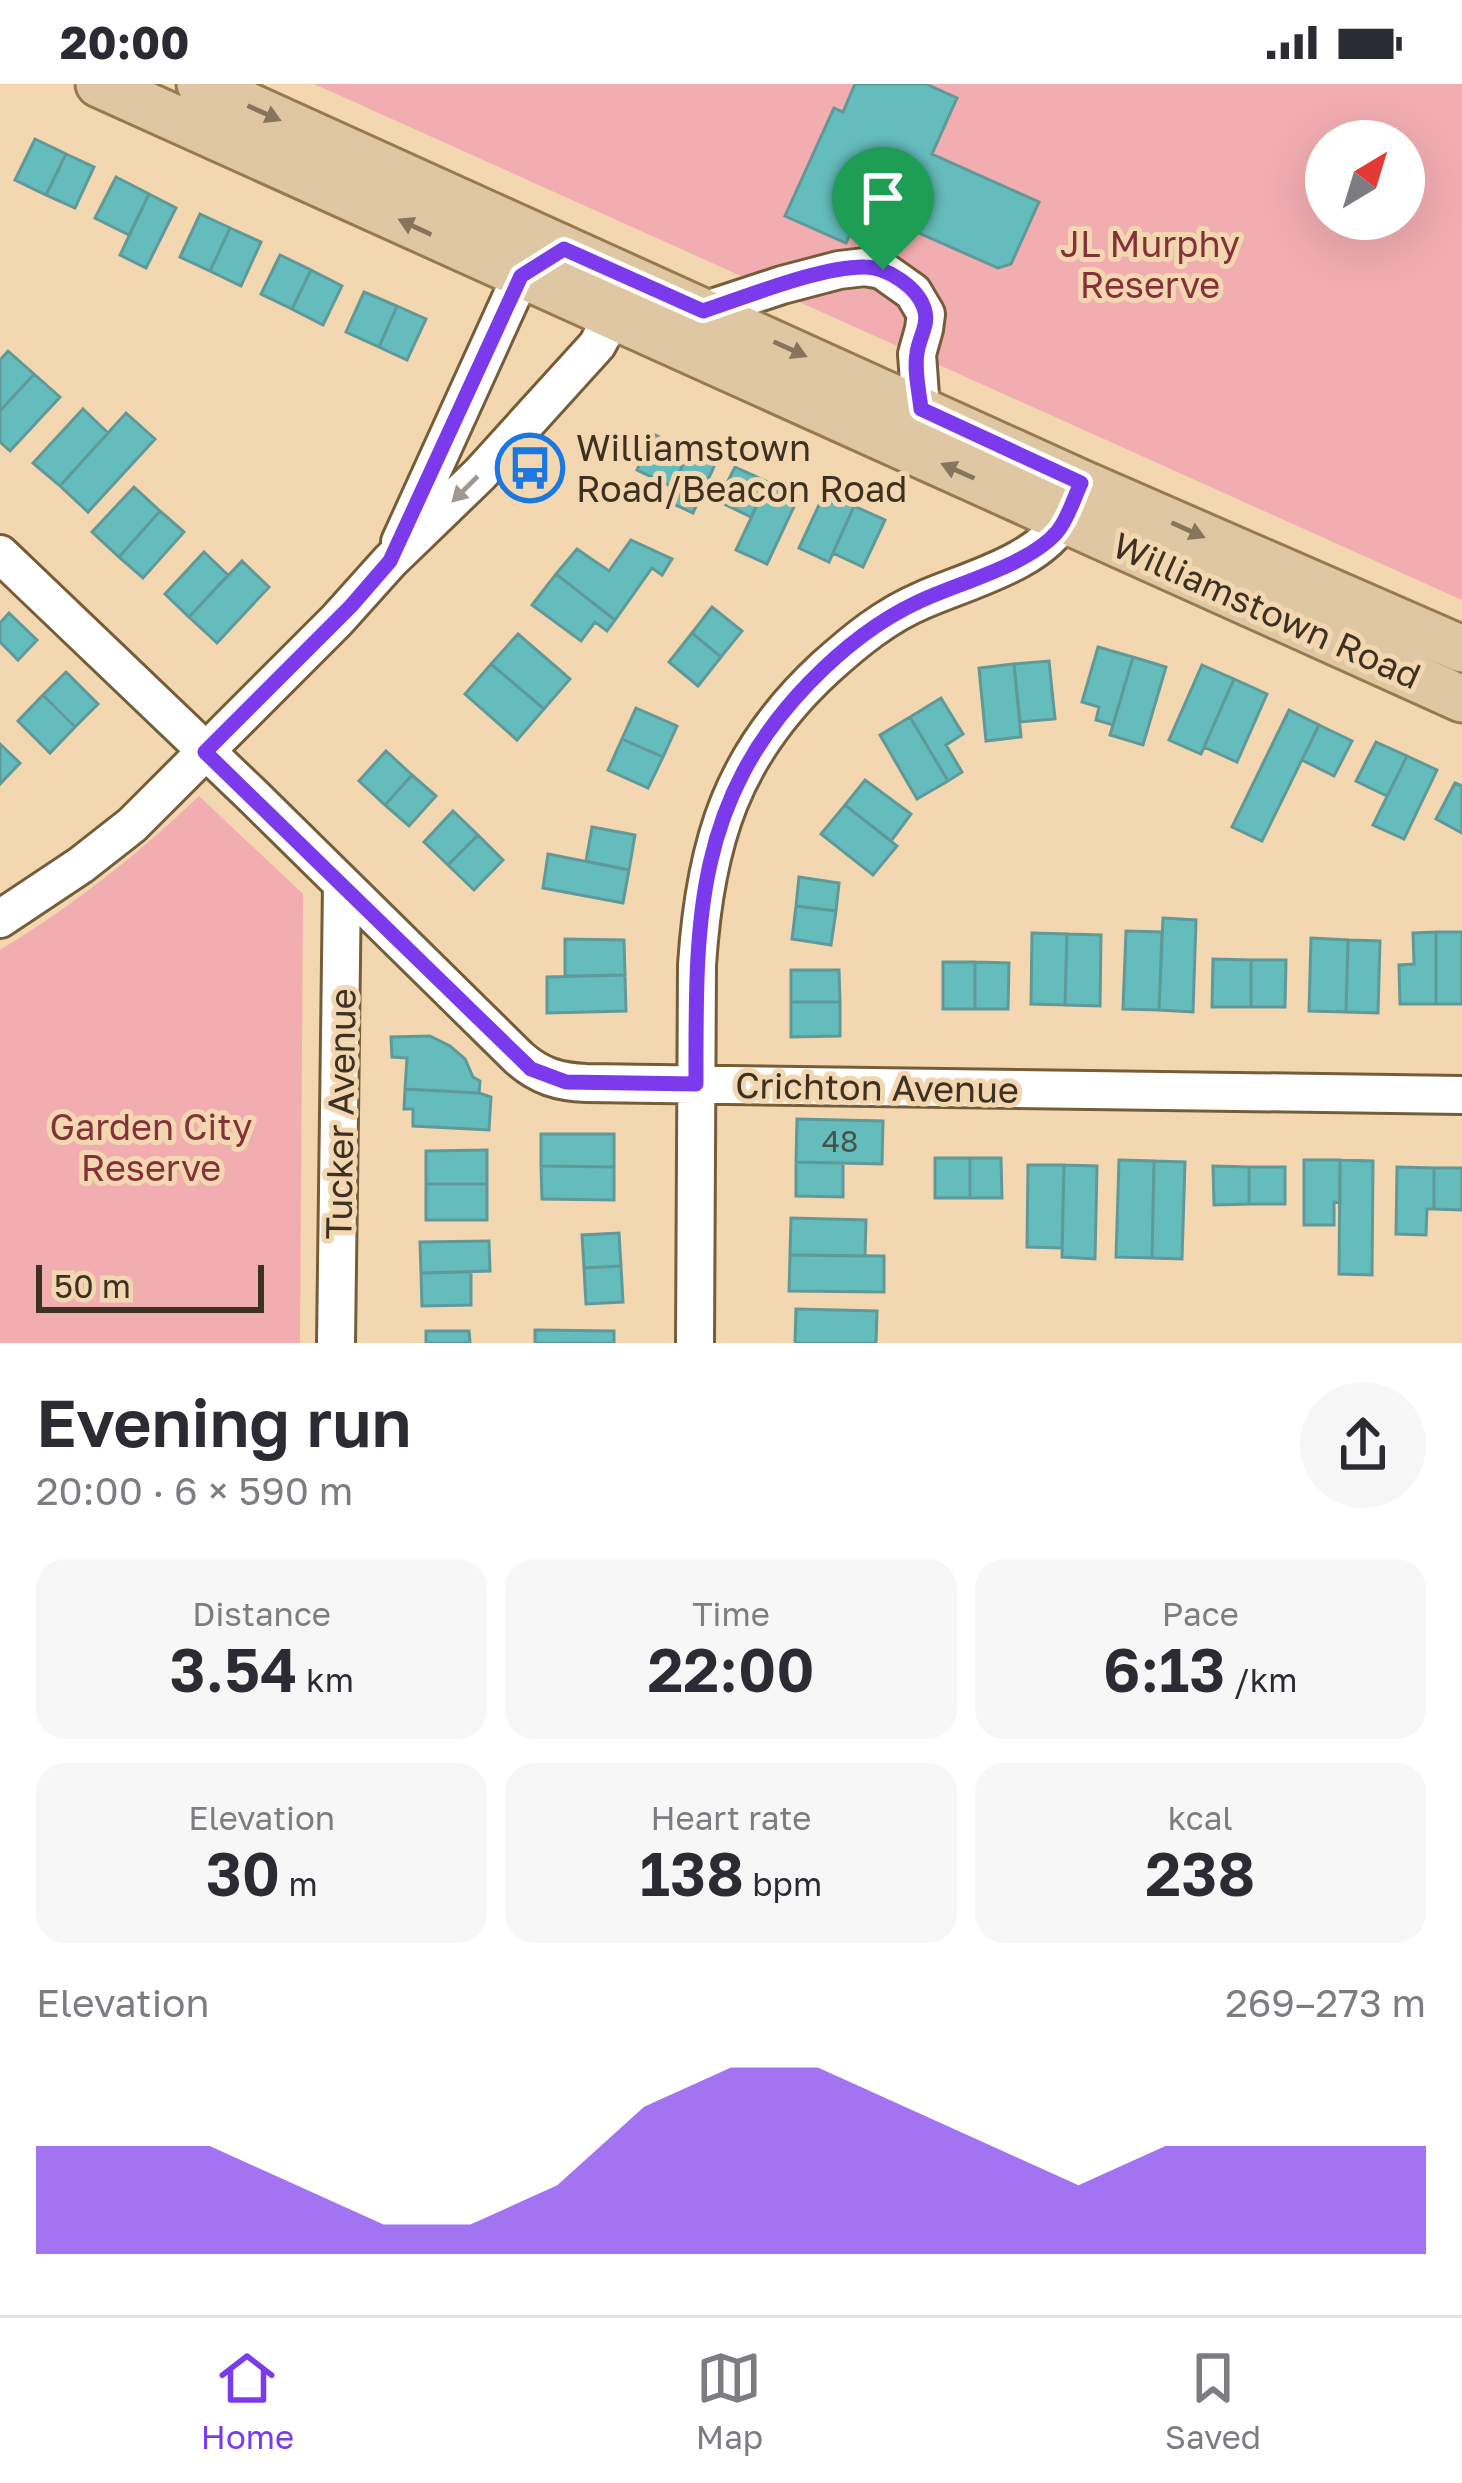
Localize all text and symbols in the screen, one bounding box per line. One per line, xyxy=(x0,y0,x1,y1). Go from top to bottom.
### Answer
text: 20:00 xyxy=(60,15,190,69)
one-way arrow xyxy=(247,103,282,123)
north arrow xyxy=(1305,120,1425,240)
map controls xyxy=(1305,120,1425,240)
pin xyxy=(832,147,934,270)
icon: arrive xyxy=(850,165,916,231)
one-way arrow xyxy=(397,217,432,237)
park label: JL Murphy Reserve xyxy=(1060,222,1240,306)
one-way arrow xyxy=(773,340,808,360)
place label: Williamstown Road/Beacon Road xyxy=(576,426,907,510)
bus stop icon: Williamstown Road/Beacon Road xyxy=(495,433,565,503)
one-way arrow xyxy=(940,460,975,480)
one-way arrow xyxy=(451,474,480,502)
one-way arrow xyxy=(1171,520,1206,540)
street label: Williamstown Road xyxy=(1106,523,1428,697)
street label: Tucker Avenue xyxy=(316,988,364,1240)
street label: Crichton Avenue xyxy=(735,1063,1019,1111)
park label: Garden City Reserve xyxy=(50,1105,252,1189)
house number: 48 xyxy=(822,1123,858,1159)
scale bar xyxy=(36,1259,264,1312)
text: 50 m xyxy=(54,1266,131,1305)
text: Evening run xyxy=(36,1382,411,1462)
button: share xyxy=(1300,1382,1426,1508)
text: 20:00 · 6 × 590 m xyxy=(36,1467,353,1514)
text: Distance xyxy=(192,1594,331,1633)
text: Time xyxy=(692,1594,770,1633)
text: Pace xyxy=(1162,1594,1239,1633)
text: 3.54 xyxy=(169,1633,298,1705)
text: 22:00 xyxy=(647,1633,815,1705)
text: 6:13 xyxy=(1103,1633,1226,1705)
text: km xyxy=(298,1660,354,1699)
text: /km xyxy=(1226,1660,1298,1699)
text: Elevation xyxy=(188,1798,335,1837)
text: Heart rate xyxy=(650,1798,812,1837)
text: kcal xyxy=(1168,1798,1233,1837)
text: 30 xyxy=(206,1837,280,1909)
text: 138 xyxy=(640,1837,744,1909)
text: 238 xyxy=(1145,1837,1255,1909)
text: m xyxy=(280,1864,318,1903)
text: bpm xyxy=(744,1864,822,1903)
text: Elevation xyxy=(36,1979,209,2026)
text: 269–273 m xyxy=(1225,1979,1426,2026)
tab: Home xyxy=(201,2345,294,2456)
tab: Map xyxy=(696,2345,763,2456)
tab: Saved xyxy=(1165,2345,1261,2456)

